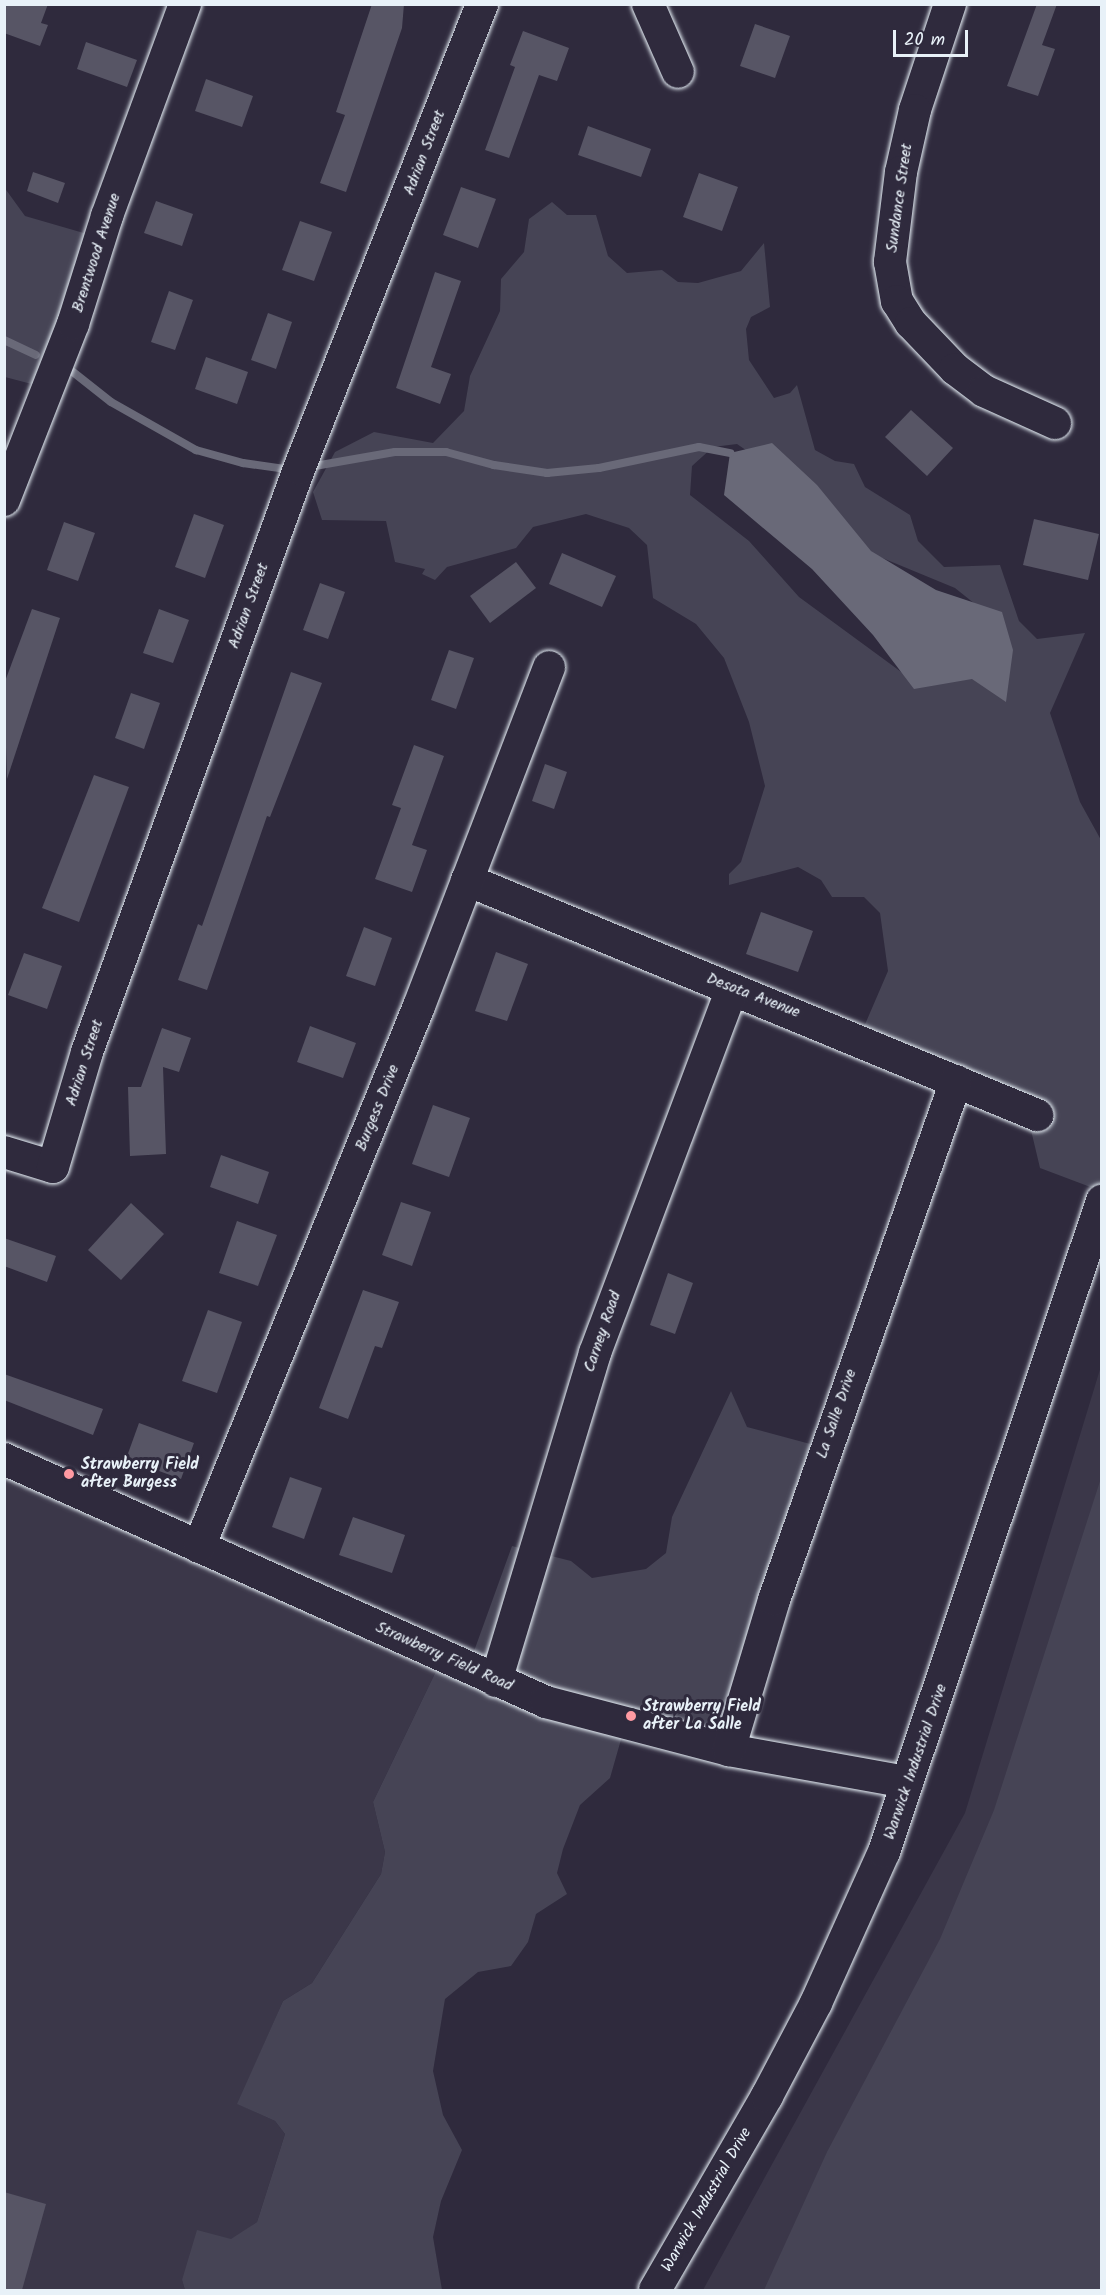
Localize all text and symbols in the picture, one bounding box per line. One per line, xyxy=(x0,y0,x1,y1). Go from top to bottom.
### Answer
scale bar xyxy=(896,18,971,56)
text: 20 m xyxy=(904,26,945,55)
street label: Adrian Street xyxy=(400,108,450,198)
street label: Sundance Street xyxy=(883,142,917,254)
street label: Brentwood Avenue xyxy=(69,191,125,315)
street label: Adrian Street xyxy=(225,561,273,651)
street label: Desota Avenue xyxy=(703,969,803,1023)
street label: Adrian Street xyxy=(62,1017,108,1109)
street label: Burgess Drive xyxy=(352,1062,404,1154)
street label: Carney Road xyxy=(580,1289,626,1375)
street label: La Salle Drive xyxy=(813,1367,861,1461)
place label: Strawberry Field after Burgess xyxy=(81,1455,199,1493)
marker: Strawberry Field after Burgess xyxy=(62,1467,76,1481)
street label: Strawberry Field Road xyxy=(372,1618,516,1696)
street label: Warwick Industrial Drive xyxy=(880,1682,952,1842)
place label: Strawberry Field after La Salle xyxy=(643,1697,761,1735)
marker: Strawberry Field after La Salle xyxy=(624,1709,638,1723)
street label: Warwick Industrial Drive xyxy=(658,2124,756,2276)

